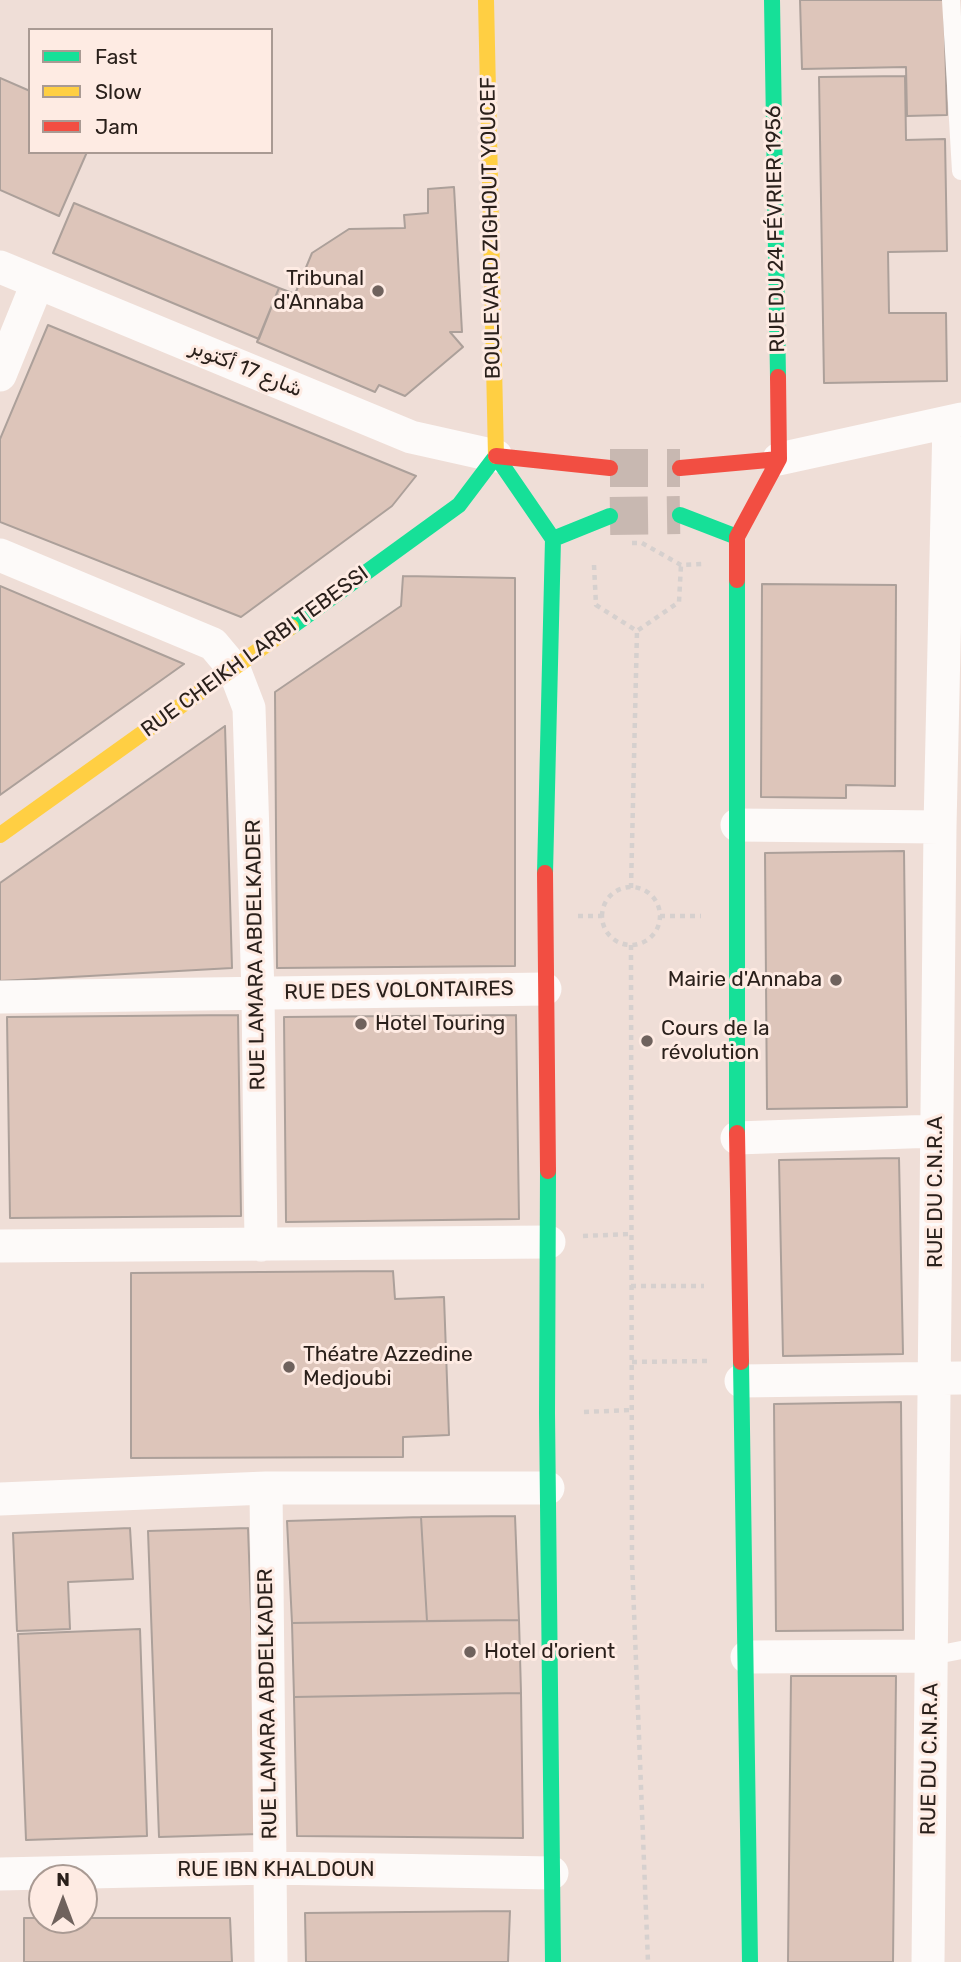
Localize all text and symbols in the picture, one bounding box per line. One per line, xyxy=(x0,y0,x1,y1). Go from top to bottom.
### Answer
legend xyxy=(28,28,273,154)
text: Fast xyxy=(95,44,137,69)
street label: BOULEVARD ZIGHOUT YOUCEF xyxy=(476,77,506,379)
text: Slow xyxy=(95,79,142,104)
street label: RUE DU 24 FÉVRIER 1956 xyxy=(761,105,791,353)
text: Jam xyxy=(95,114,139,139)
place label: Tribunal d'Annaba xyxy=(273,266,364,316)
marker: Tribunal d'Annaba xyxy=(370,283,386,299)
street label: شارع 17 أكتوبر xyxy=(186,335,306,403)
street label: RUE CHEIKH LARBI TEBESSI xyxy=(137,561,373,743)
street label: RUE LAMARA ABDELKADER xyxy=(241,819,271,1091)
place label: Mairie d'Annaba xyxy=(668,967,822,993)
marker: Mairie d'Annaba xyxy=(828,972,844,988)
street label: RUE DES VOLONTAIRES xyxy=(284,976,514,1006)
place label: Hotel Touring xyxy=(375,1011,505,1037)
marker: Hotel Touring xyxy=(353,1016,369,1032)
place label: Cours de la révolution xyxy=(661,1016,770,1066)
marker: Cours de la révolution xyxy=(639,1033,655,1049)
street label: RUE DU C.N.R.A xyxy=(923,1116,949,1268)
place label: Théatre Azzedine Medjoubi xyxy=(303,1342,473,1392)
marker: Théatre Azzedine Medjoubi xyxy=(281,1359,297,1375)
street label: RUE LAMARA ABDELKADER xyxy=(253,1568,283,1840)
place label: Hotel d'orient xyxy=(484,1639,615,1665)
marker: Hotel d'orient xyxy=(462,1644,478,1660)
street label: RUE DU C.N.R.A xyxy=(916,1683,944,1835)
street label: RUE IBN KHALDOUN xyxy=(177,1857,375,1883)
north arrow xyxy=(28,1864,98,1934)
text: N xyxy=(56,1868,70,1891)

